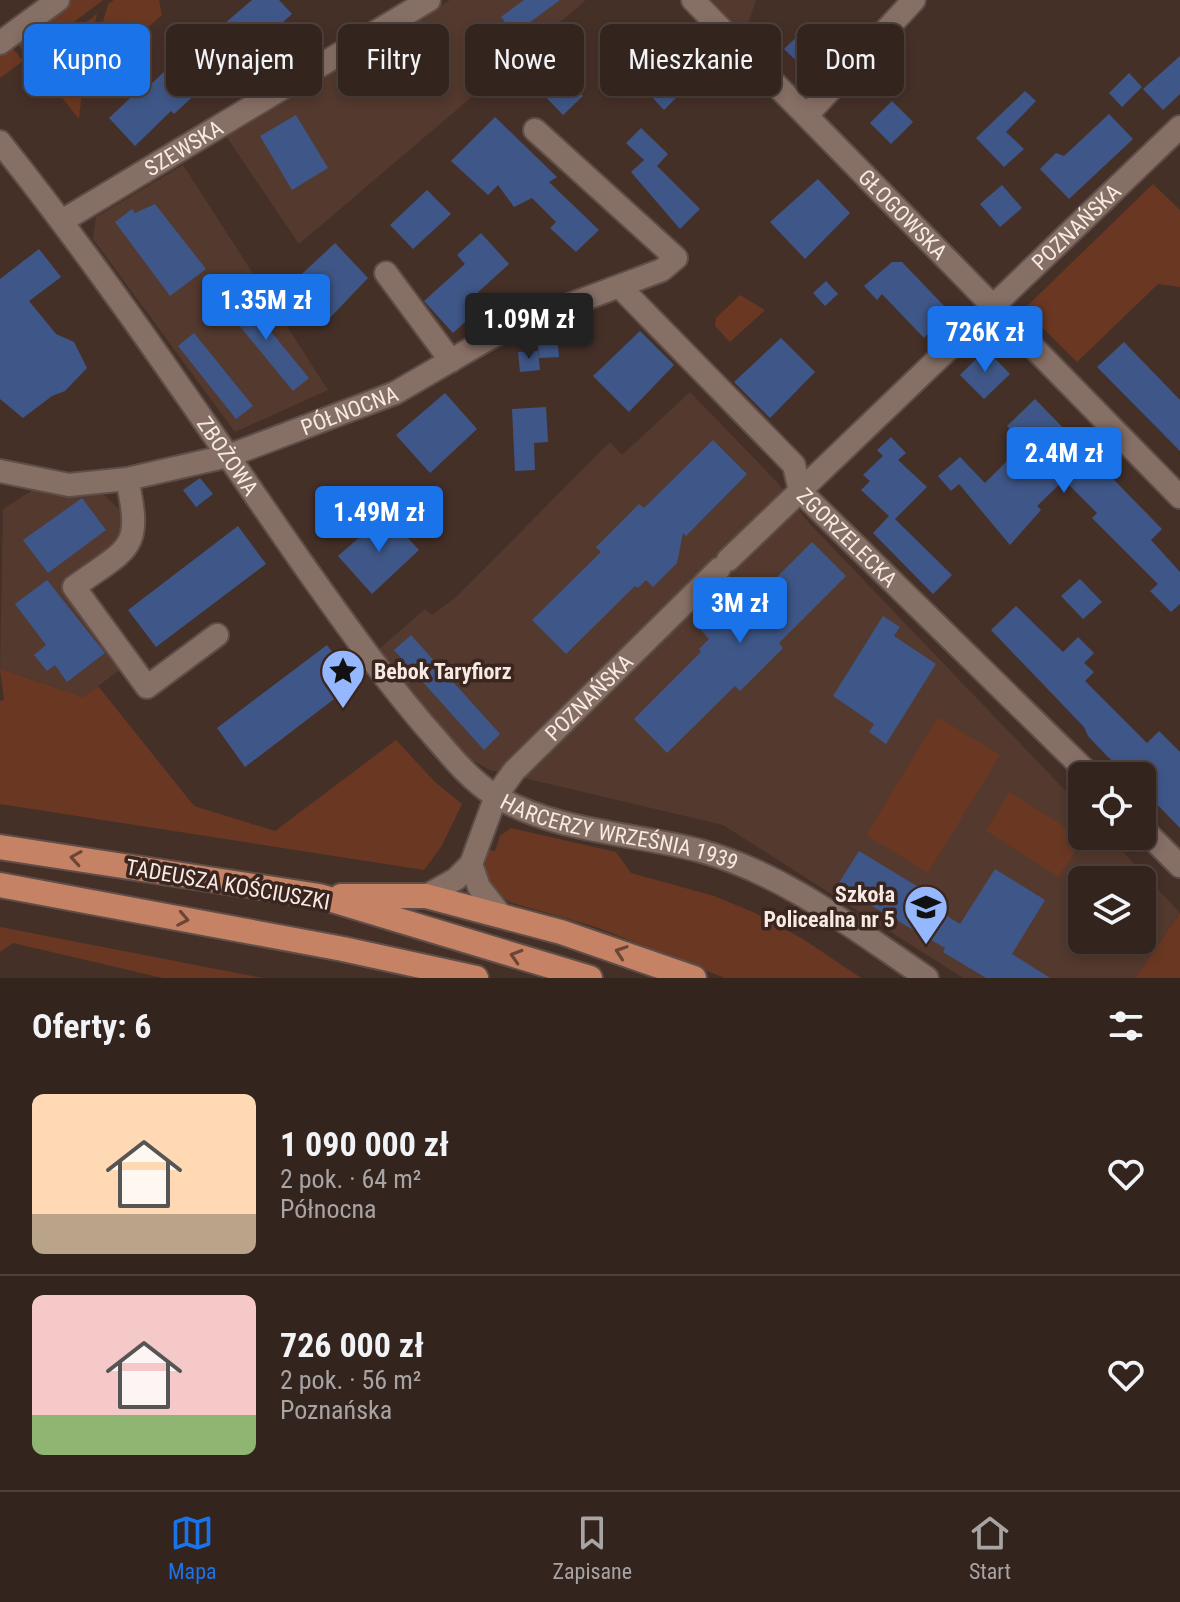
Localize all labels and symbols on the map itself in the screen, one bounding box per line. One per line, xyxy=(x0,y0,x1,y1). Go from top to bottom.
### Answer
street label: SZEWSKA xyxy=(140,115,228,181)
street label: GŁOGOWSKA xyxy=(853,165,952,265)
street label: POZNAŃSKA xyxy=(1027,179,1126,275)
pin: 1.35M zł xyxy=(183,274,349,342)
pin: 1.09M zł xyxy=(446,293,612,361)
pin: 726K zł xyxy=(911,306,1059,374)
street label: PÓŁNOCNA xyxy=(298,381,402,440)
street label: ZBOŻOWA xyxy=(192,412,264,500)
pin: 2.4M zł xyxy=(990,427,1138,495)
street label: ZGORZELECKA xyxy=(792,483,903,593)
pin: 1.49M zł xyxy=(296,486,462,554)
pin: 3M zł xyxy=(684,577,796,645)
place icon: Bebok Taryfiorz xyxy=(319,647,367,710)
street label: POZNAŃSKA xyxy=(540,649,638,746)
place label: Bebok Taryfiorz xyxy=(374,659,512,684)
street label: HARCERZY WRZEŚNIA 1939 xyxy=(496,789,742,875)
one-way arrow xyxy=(69,851,83,868)
street label: TADEUSZA KOŚCIUSZKI xyxy=(124,854,332,915)
place label: Szkoła Policealna nr 5 xyxy=(763,882,895,932)
school or university icon: Szkoła Policealna nr 5 xyxy=(902,883,950,946)
one-way arrow xyxy=(176,910,189,927)
one-way arrow xyxy=(614,945,628,961)
one-way arrow xyxy=(509,949,523,965)

